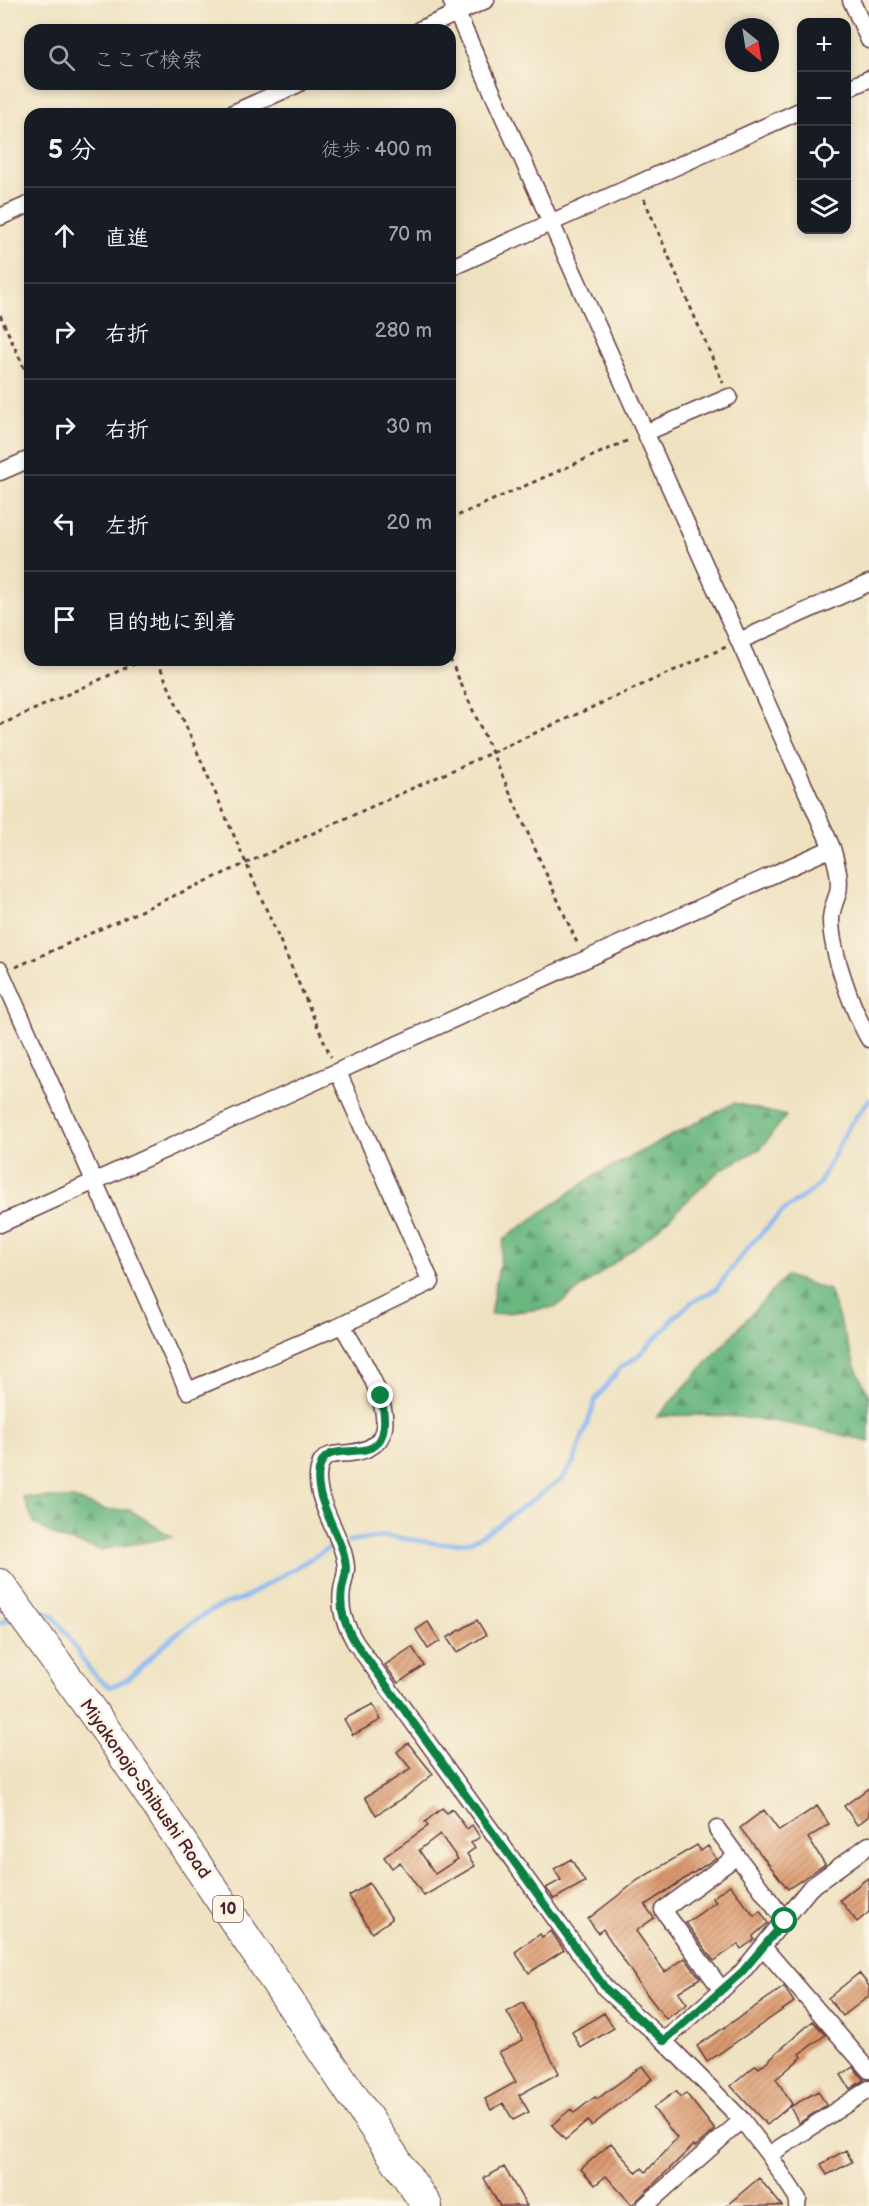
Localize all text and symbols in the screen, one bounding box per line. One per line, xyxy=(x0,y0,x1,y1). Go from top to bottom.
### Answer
north arrow xyxy=(725,18,779,72)
map controls xyxy=(797,18,851,234)
button: + xyxy=(797,18,851,72)
search box xyxy=(24,24,456,90)
icon: search xyxy=(45,41,78,74)
text: ここで検索 xyxy=(93,47,203,74)
button: − xyxy=(797,72,851,126)
button: locate xyxy=(797,126,851,180)
text: 5 分 xyxy=(48,135,96,166)
text: 徒歩 · 400 m xyxy=(321,138,432,162)
button: layers xyxy=(797,180,851,234)
icon: ahead xyxy=(48,219,81,252)
text: 70 m xyxy=(388,223,432,247)
text: 直進 xyxy=(105,225,149,252)
icon: right xyxy=(48,315,81,348)
text: 280 m xyxy=(375,319,432,343)
text: 右折 xyxy=(105,321,149,348)
icon: right xyxy=(48,411,81,444)
text: 30 m xyxy=(386,415,432,439)
text: 右折 xyxy=(105,417,149,444)
icon: left xyxy=(48,507,81,540)
text: 20 m xyxy=(387,511,432,535)
text: 左折 xyxy=(105,513,149,540)
icon: arrive xyxy=(48,603,81,636)
text: 目的地に到着 xyxy=(105,609,237,636)
route end xyxy=(367,1382,393,1408)
street label: Miyakonojo-Shibushi Road xyxy=(75,1695,215,1883)
road number: 10 xyxy=(213,1896,243,1922)
route start xyxy=(771,1907,797,1933)

